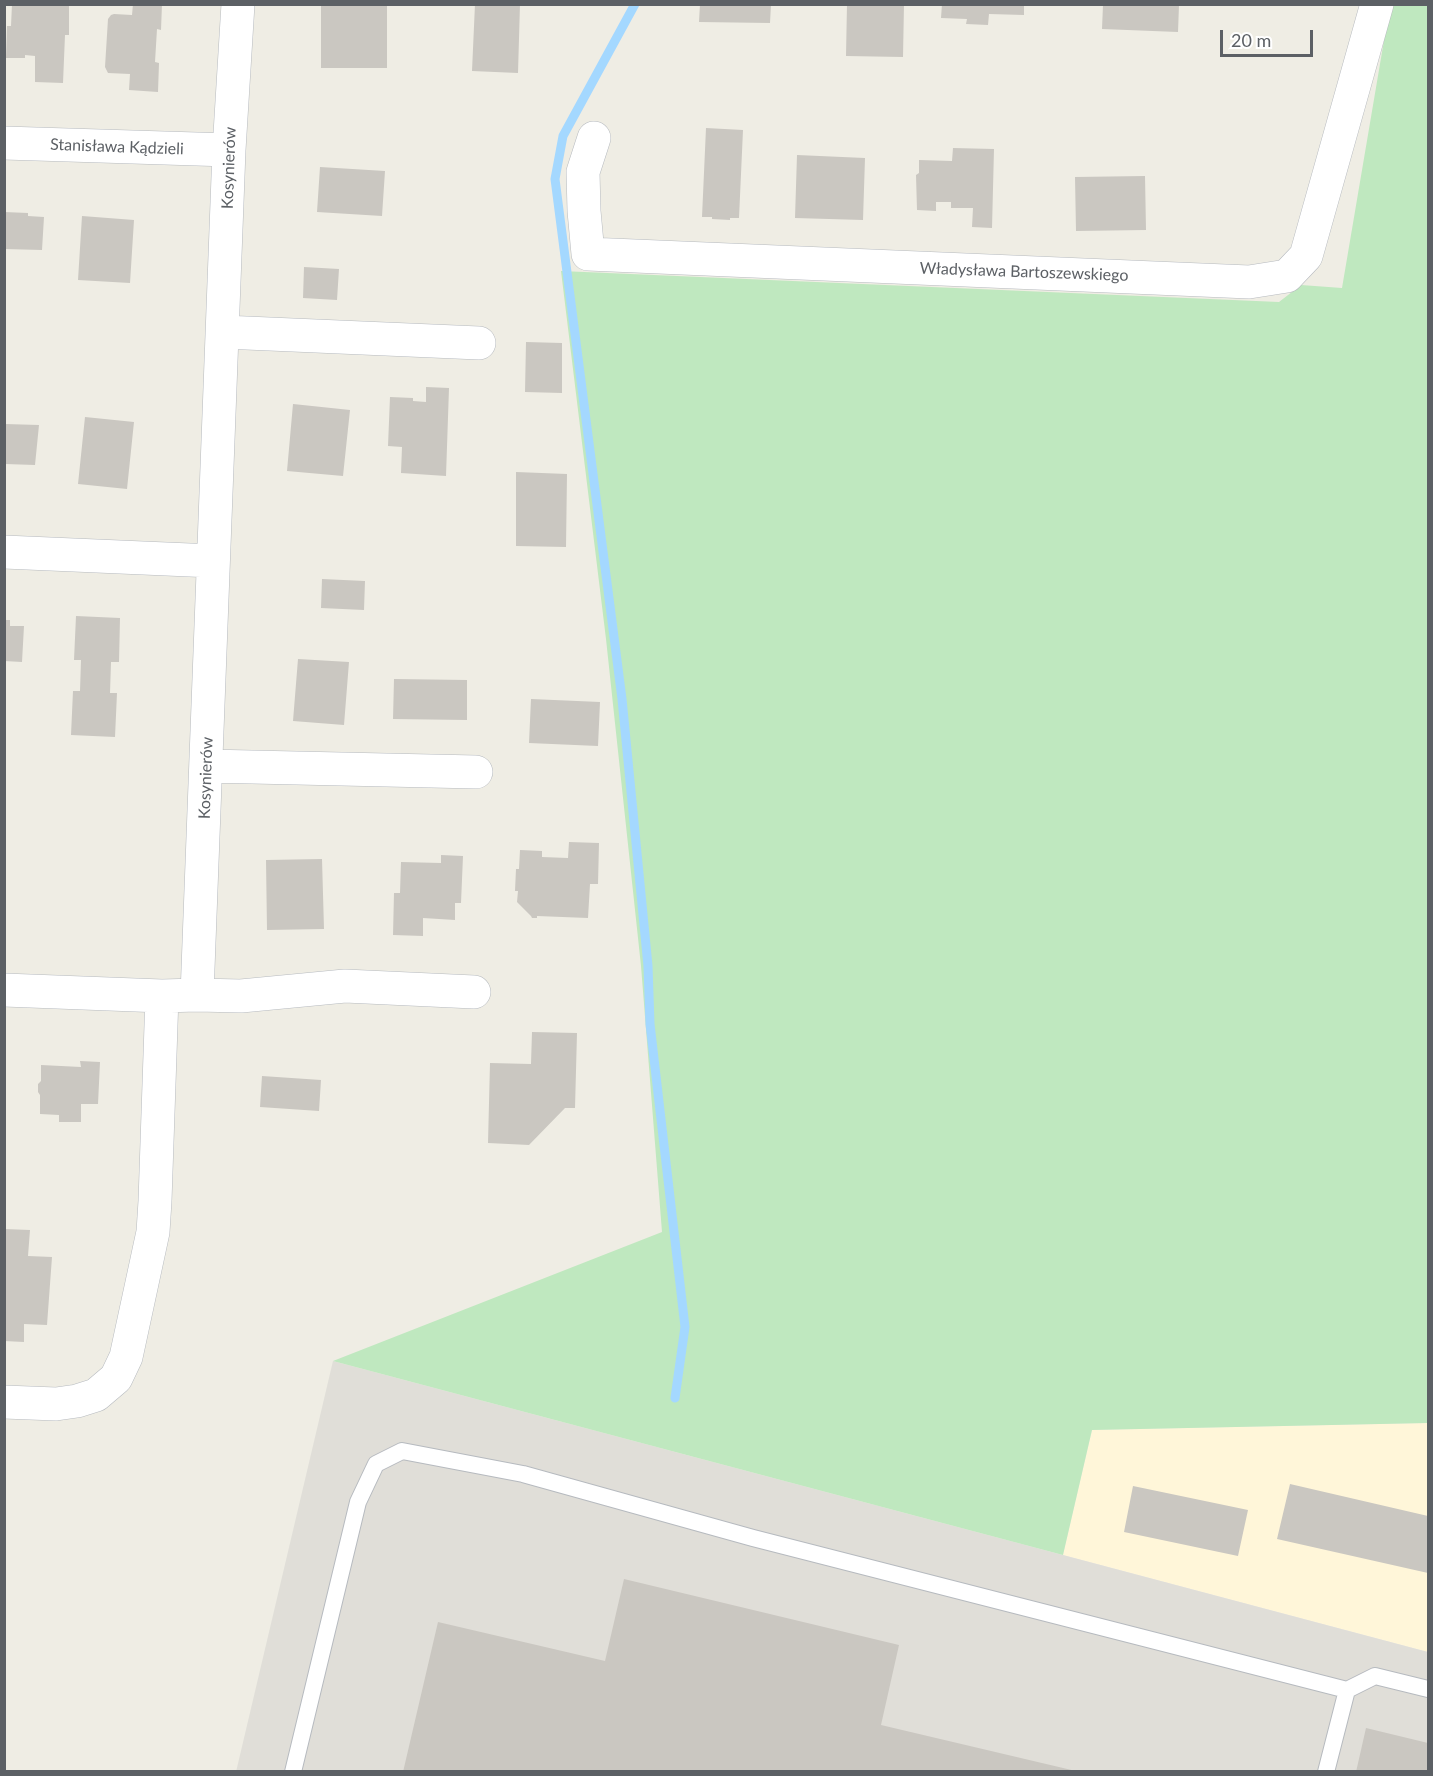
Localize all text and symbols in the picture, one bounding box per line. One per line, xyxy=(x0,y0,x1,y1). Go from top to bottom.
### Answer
scale bar xyxy=(1223,18,1316,56)
text: 20 m xyxy=(1231,29,1271,51)
street label: Kosynierów xyxy=(218,127,240,209)
street label: Stanisława Kądzieli xyxy=(50,135,184,159)
street label: Władysława Bartoszewskiego xyxy=(919,259,1129,285)
street label: Kosynierów xyxy=(195,737,217,819)

